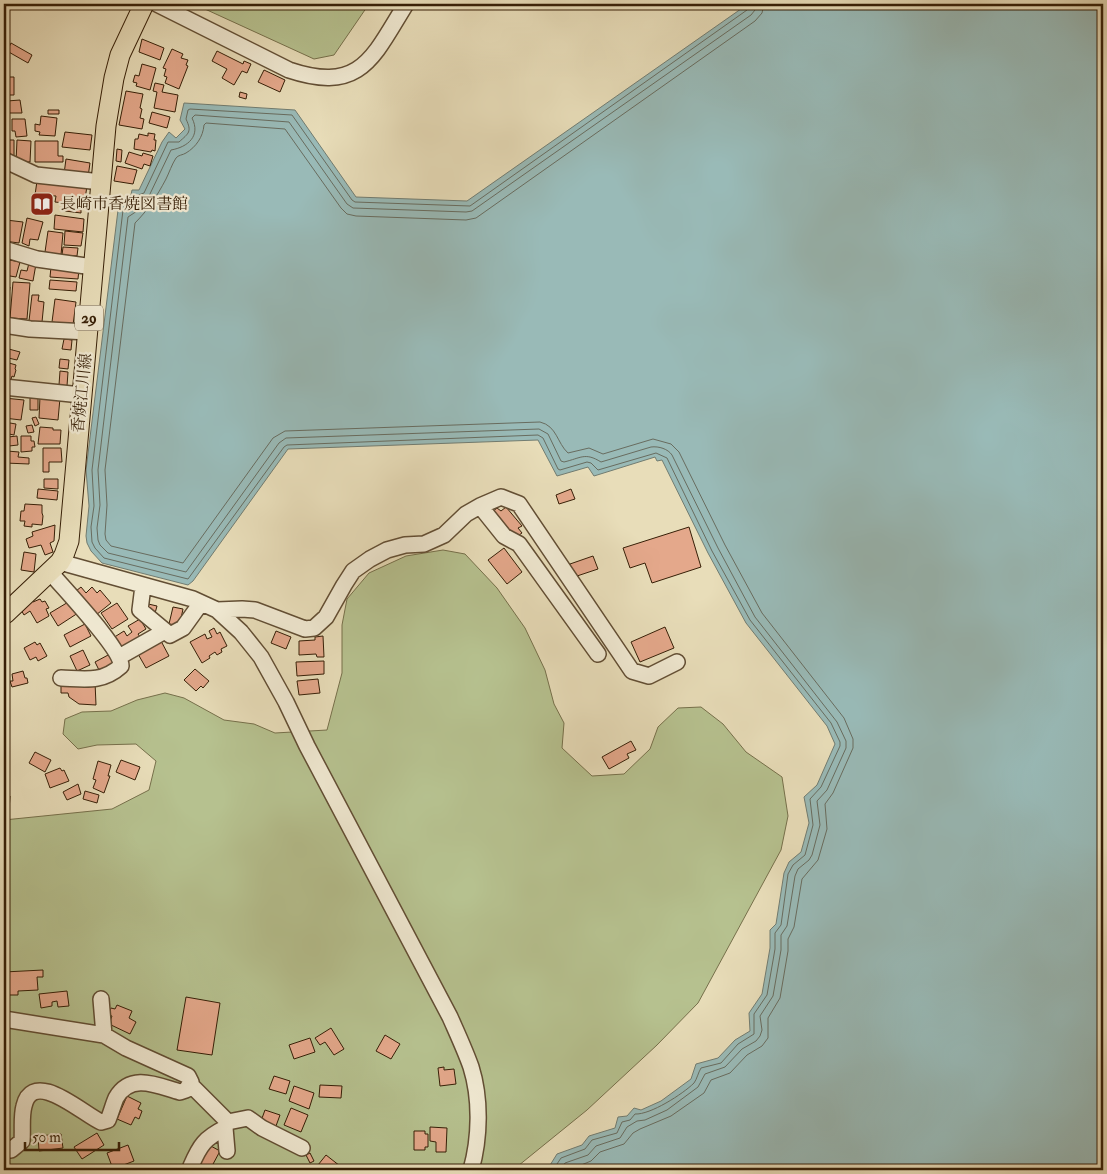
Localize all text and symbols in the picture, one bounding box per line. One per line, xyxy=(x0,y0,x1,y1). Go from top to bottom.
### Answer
library icon: 長崎市香焼図書館 xyxy=(29,191,55,217)
place label: 長崎市香焼図書館 xyxy=(60,194,188,214)
road number: 29 xyxy=(75,306,103,330)
street label: 香焼江川線 xyxy=(68,352,96,434)
scale bar xyxy=(25,1119,119,1151)
text: 50 m xyxy=(32,1128,61,1147)

